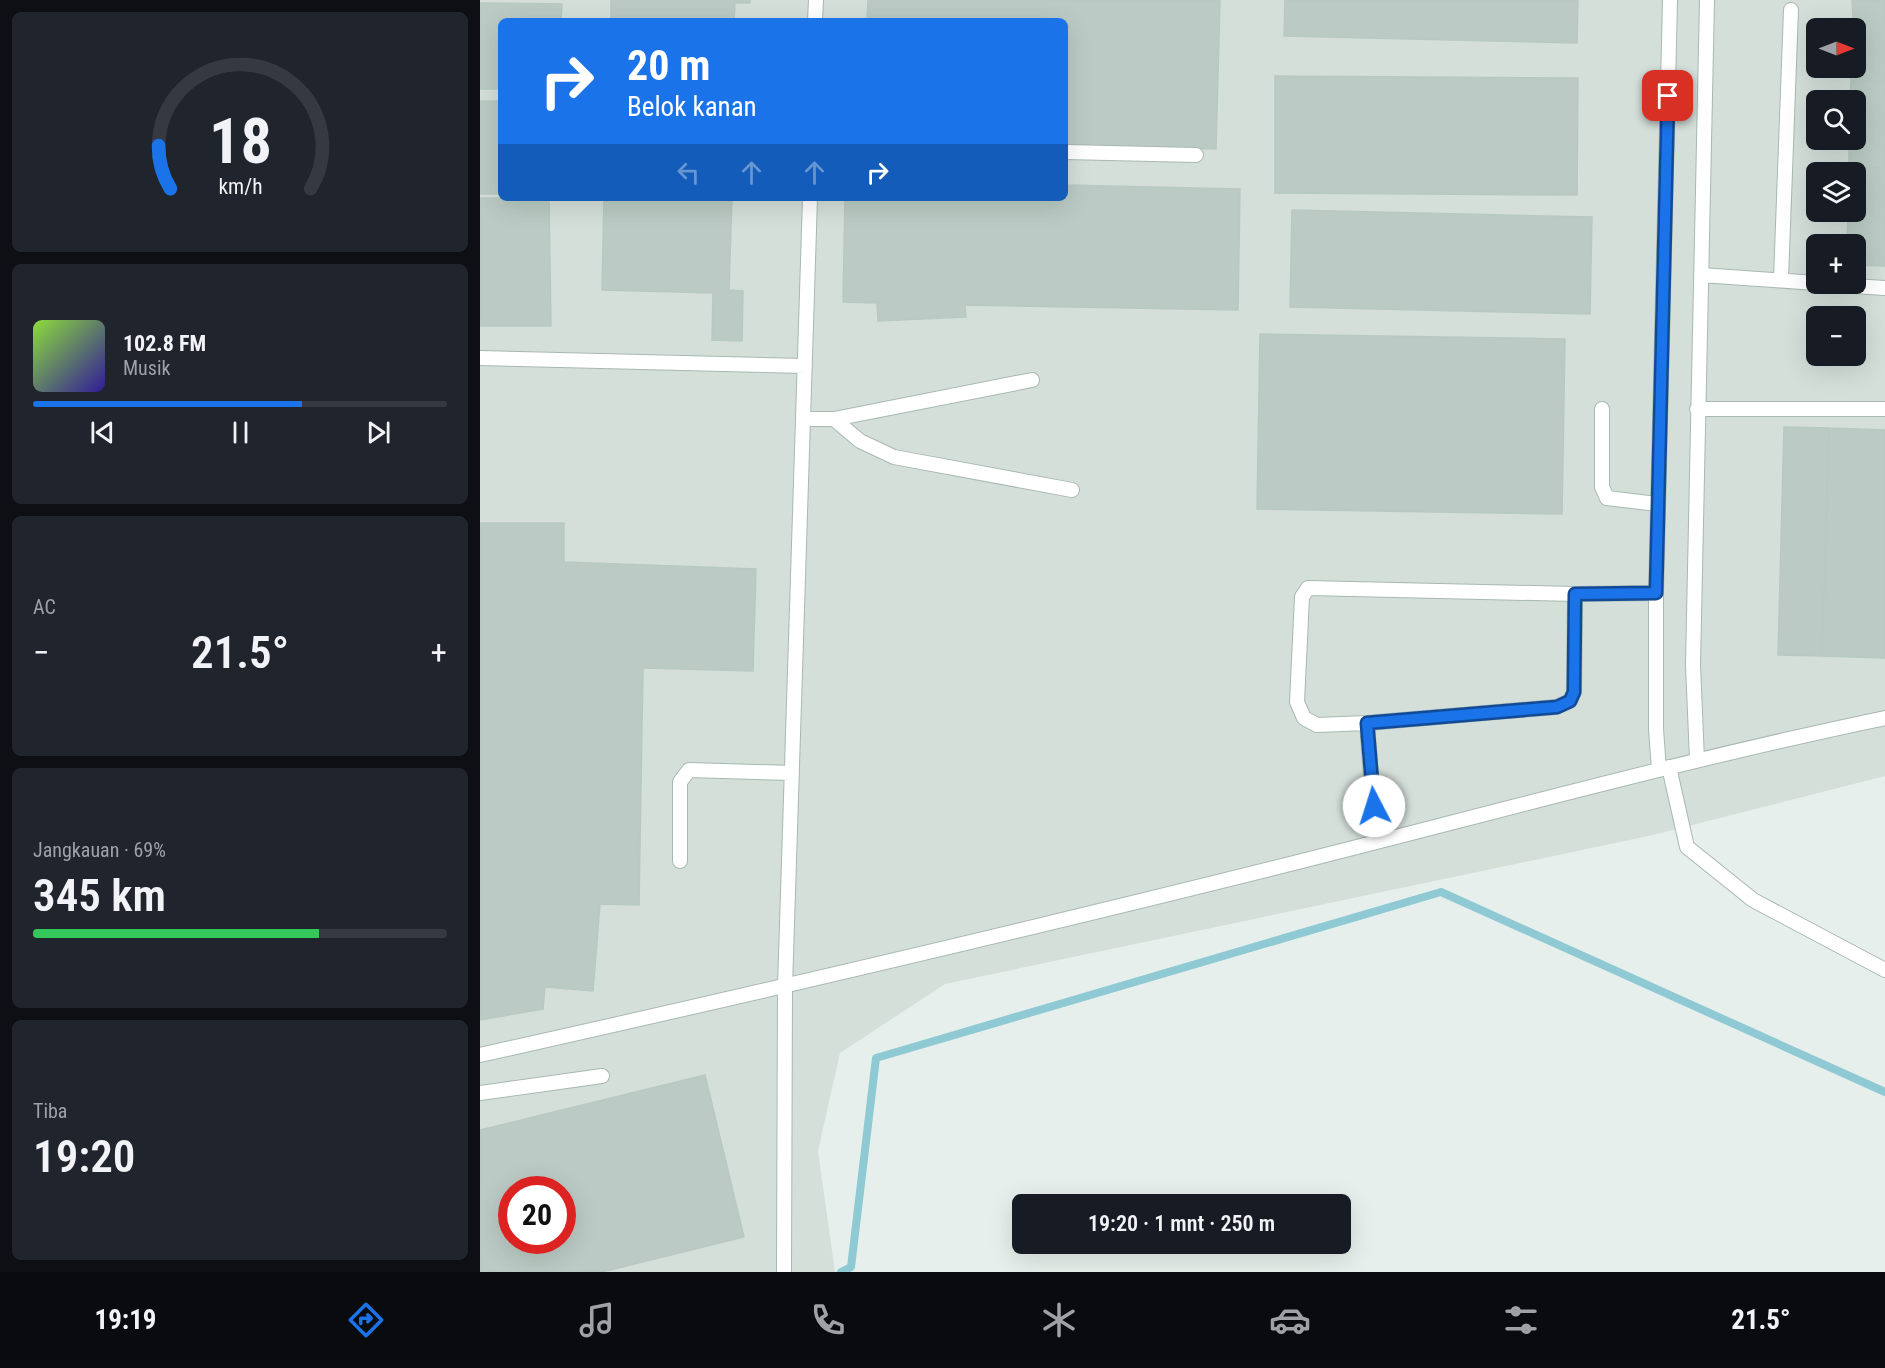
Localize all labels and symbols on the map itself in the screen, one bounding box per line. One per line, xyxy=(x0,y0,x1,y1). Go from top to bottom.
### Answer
north arrow xyxy=(1806,18,1866,78)
pin xyxy=(1642,70,1693,121)
position arrow xyxy=(1342,774,1406,838)
speed limit sign: 20 xyxy=(498,1176,576,1254)

